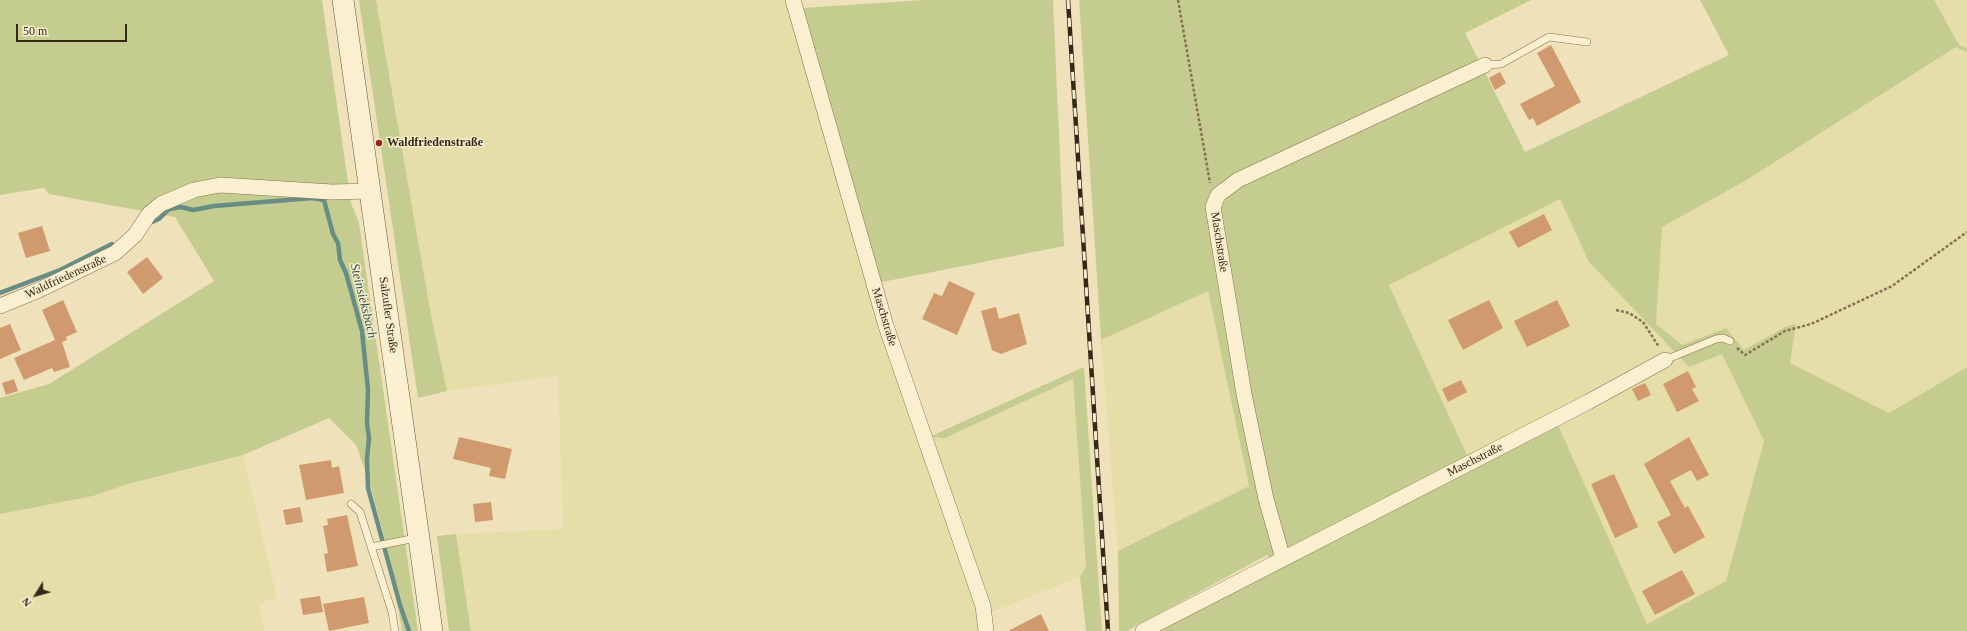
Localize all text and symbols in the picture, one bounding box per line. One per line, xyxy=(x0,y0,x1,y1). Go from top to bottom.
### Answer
scale bar xyxy=(18,16,129,42)
text: 50 m xyxy=(23,24,47,38)
place label: Waldfriedenstraße xyxy=(387,136,483,150)
marker: Waldfriedenstraße xyxy=(374,138,384,148)
street label: Maschstraße xyxy=(1207,211,1231,273)
street label: Waldfriedenstraße xyxy=(23,252,109,302)
water label: Steinsieksbach xyxy=(346,262,380,340)
street label: Salzufler Straße xyxy=(376,276,400,354)
street label: Maschstraße xyxy=(868,286,900,348)
street label: Maschstraße xyxy=(1445,440,1505,480)
north arrow xyxy=(16,575,56,615)
text: N xyxy=(19,595,34,609)

